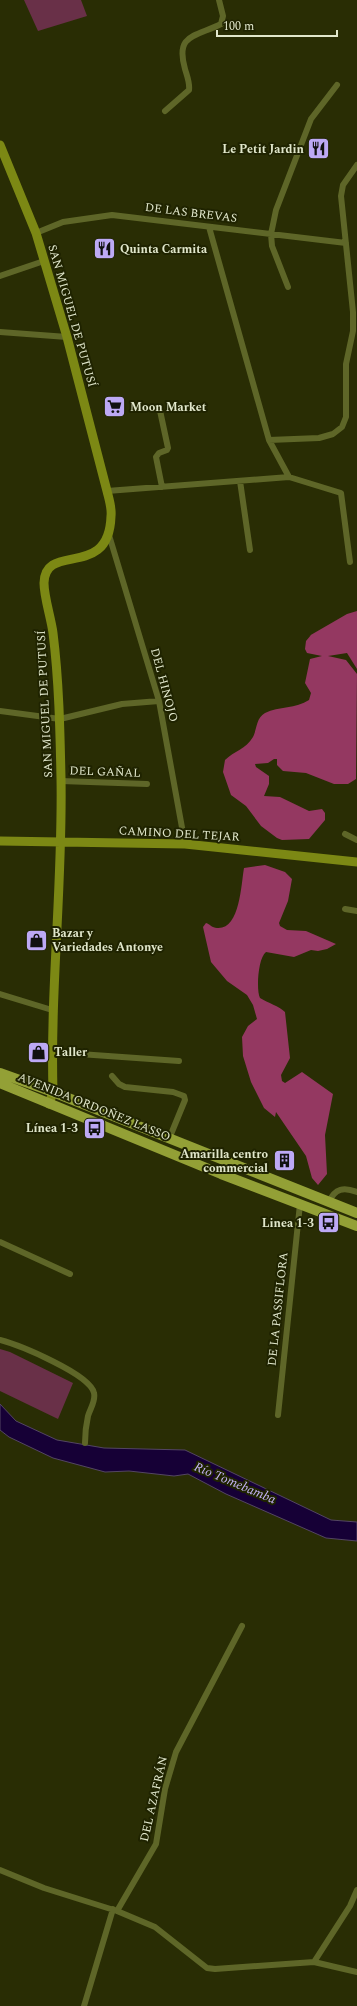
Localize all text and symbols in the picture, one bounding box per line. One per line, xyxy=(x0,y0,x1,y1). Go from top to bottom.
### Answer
scale bar xyxy=(217,12,337,38)
text: 100 m xyxy=(223,17,254,36)
restaurant icon: Le Petit Jardin xyxy=(306,136,332,162)
place label: Le Petit Jardin xyxy=(222,140,305,159)
street label: DE LAS BREVAS xyxy=(144,198,238,228)
restaurant icon: Quinta Carmita xyxy=(92,236,118,262)
place label: Quinta Carmita xyxy=(120,240,208,259)
street label: SAN MIGUEL DE PUTUSÍ xyxy=(43,243,102,390)
supermarket icon: Moon Market xyxy=(101,394,127,420)
place label: Moon Market xyxy=(130,398,207,417)
street label: SAN MIGUEL DE PUTUSÍ xyxy=(32,630,58,778)
street label: DEL HINOJO xyxy=(145,646,183,724)
street label: DEL GAÑAL xyxy=(69,761,141,783)
street label: CAMINO DEL TEJAR xyxy=(118,821,240,847)
place label: Bazar y Variedades Antonye xyxy=(52,924,163,957)
shop icon: Bazar y Variedades Antonye xyxy=(24,927,50,953)
shop icon: Taller xyxy=(26,1039,52,1065)
place label: Taller xyxy=(54,1043,88,1062)
street label: AVENIDA ORDOÑEZ LASSO xyxy=(15,1068,173,1146)
bus stop icon: Línea 1-3 xyxy=(81,1115,107,1141)
place label: Línea 1-3 xyxy=(26,1119,78,1138)
place label: Amarilla centro commercial xyxy=(180,1145,268,1178)
building icon: Amarilla centro commercial xyxy=(271,1148,297,1174)
bus stop icon: Linea 1-3 xyxy=(316,1210,342,1236)
place label: Linea 1-3 xyxy=(262,1214,314,1233)
street label: DE LA PASSIFLORA xyxy=(263,1251,293,1367)
water label: Río Tomebamba xyxy=(191,1457,279,1509)
street label: DEL AZAFRÁN xyxy=(135,1754,173,1844)

